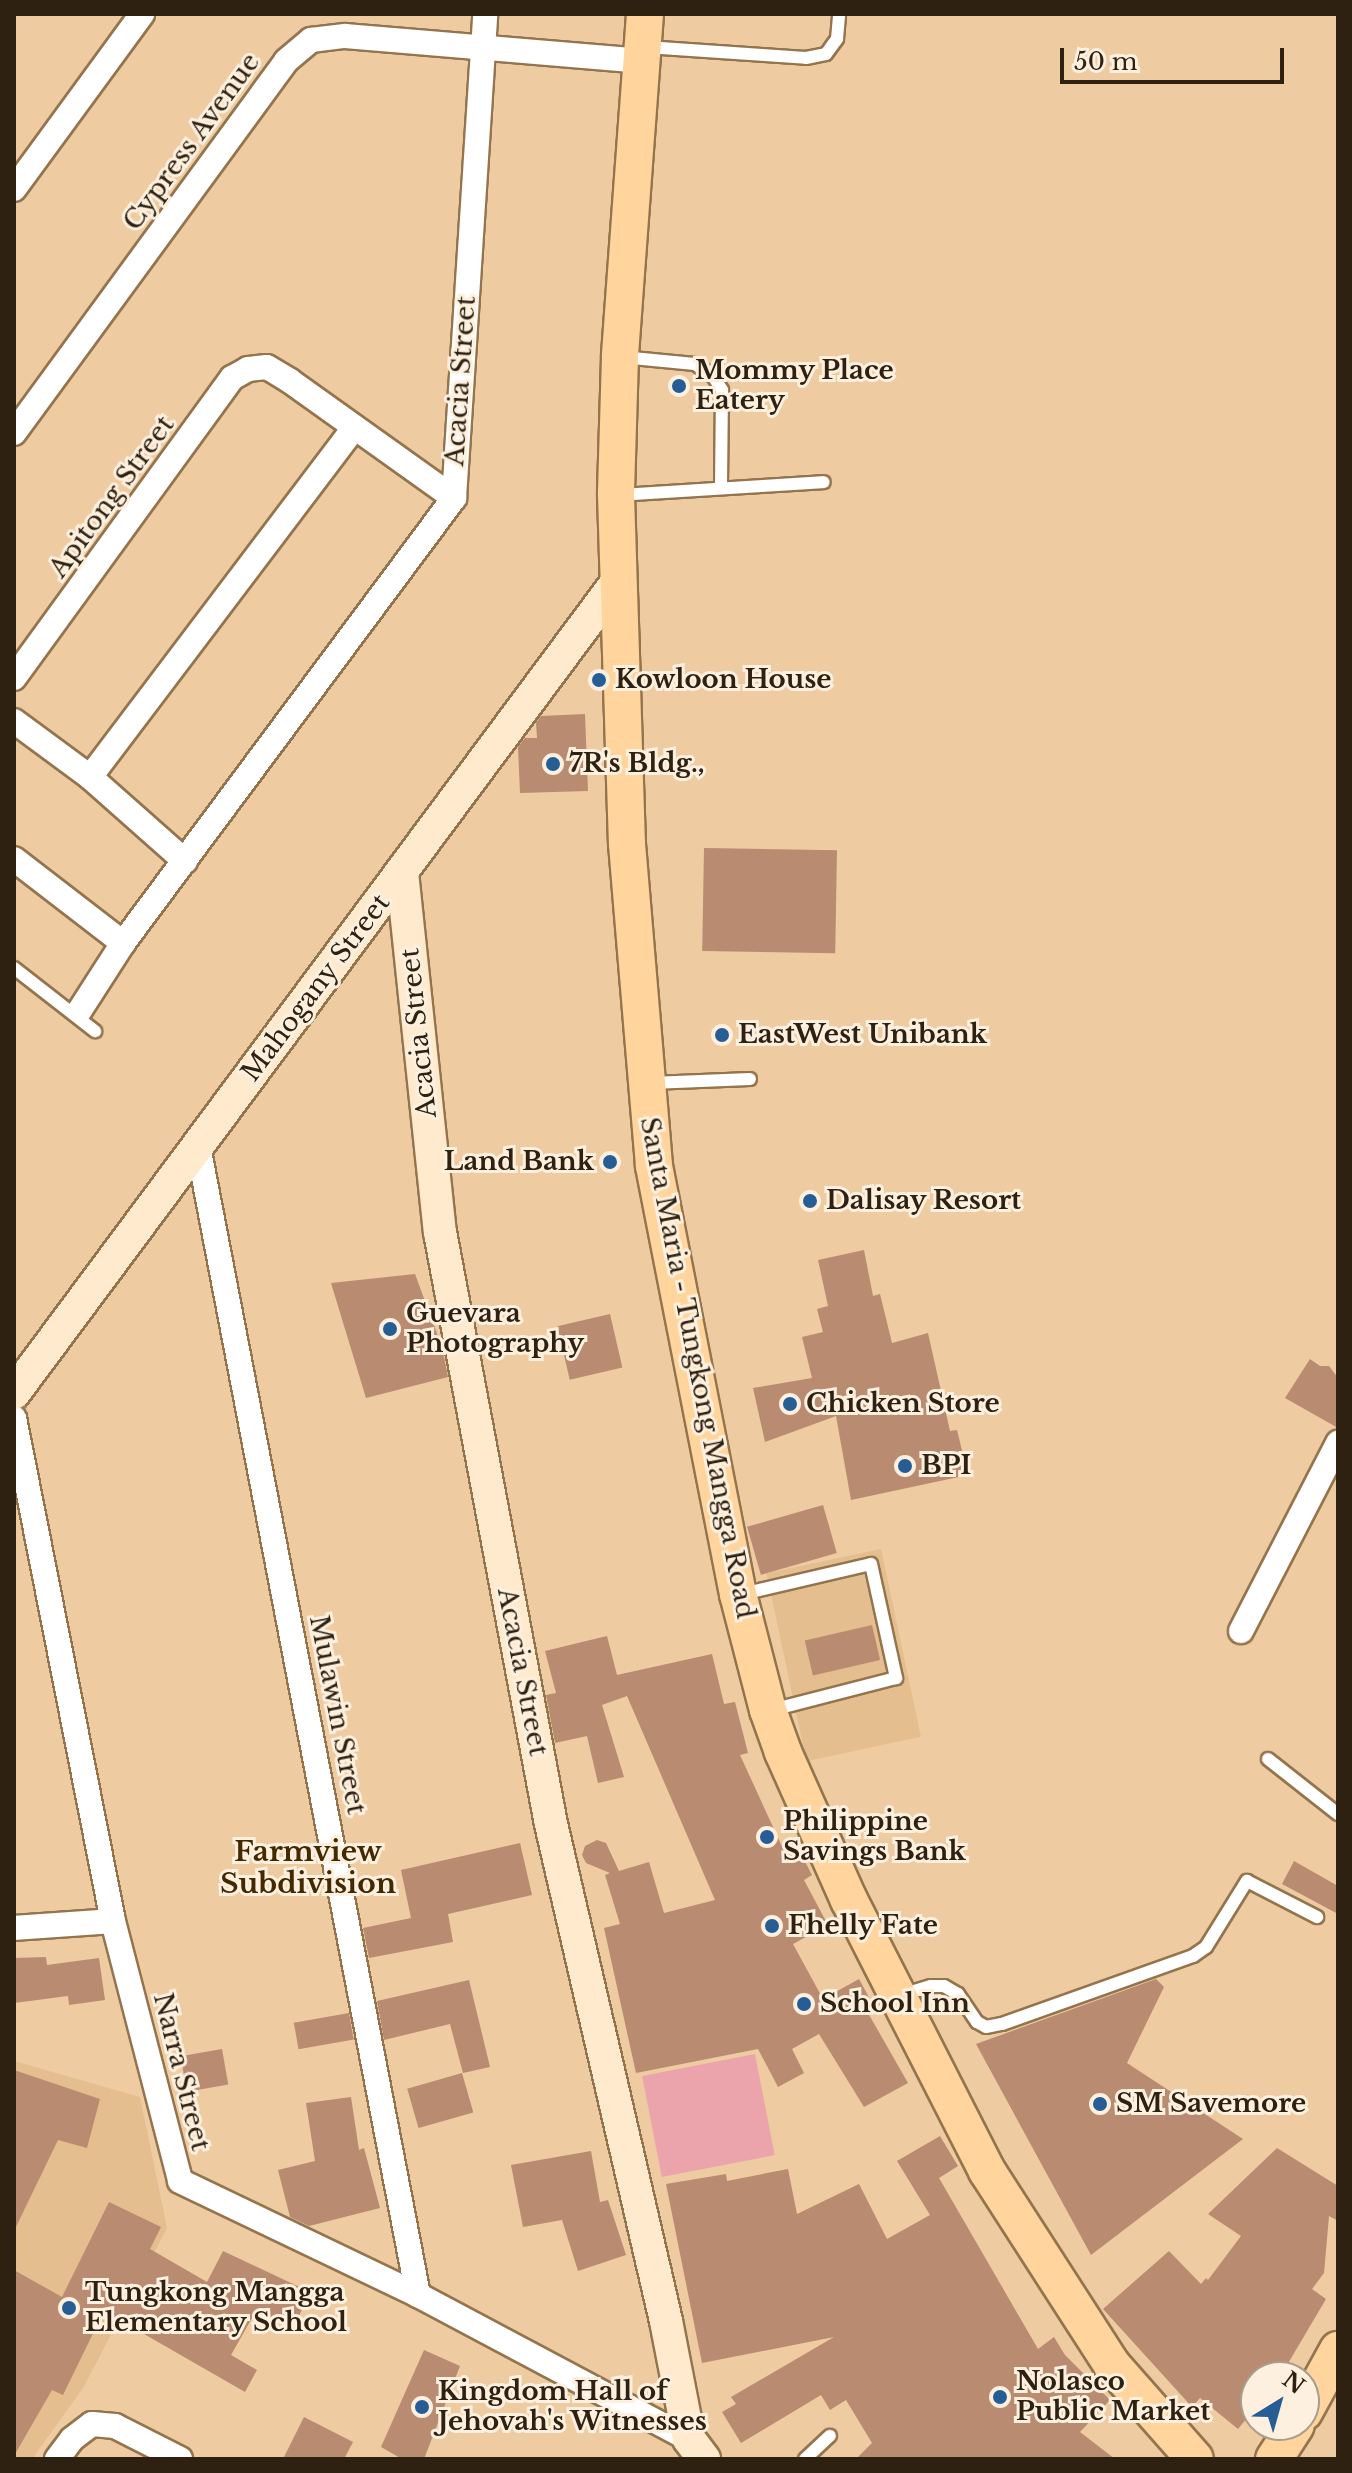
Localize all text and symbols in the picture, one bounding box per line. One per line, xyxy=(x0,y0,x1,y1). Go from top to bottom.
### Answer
scale bar xyxy=(1064,32,1288,82)
street label: Cypress Avenue xyxy=(117,47,267,237)
text: 50 m xyxy=(1074,47,1137,76)
street label: Acacia Street xyxy=(439,295,483,467)
place label: Mommy Place Eatery xyxy=(695,355,895,416)
marker: Mommy Place Eatery xyxy=(670,377,688,395)
street label: Apitong Street xyxy=(43,410,181,584)
place label: Kowloon House xyxy=(615,664,831,696)
marker: Kowloon House xyxy=(590,671,608,689)
place label: 7R's Bldg., xyxy=(569,748,705,780)
marker: 7R's Bldg., xyxy=(544,755,562,773)
street label: Mahogany Street xyxy=(235,888,397,1088)
street label: Acacia Street xyxy=(395,946,443,1120)
place label: EastWest Unibank xyxy=(738,1019,987,1051)
marker: EastWest Unibank xyxy=(713,1026,731,1044)
street label: Santa Maria - Tungkong Mangga Road xyxy=(633,1114,761,1622)
place label: Land Bank xyxy=(444,1146,594,1178)
marker: Land Bank xyxy=(601,1153,619,1171)
place label: Dalisay Resort xyxy=(826,1185,1022,1217)
marker: Dalisay Resort xyxy=(801,1192,819,1210)
place label: Guevara Photography xyxy=(406,1298,584,1360)
marker: Guevara Photography xyxy=(381,1320,399,1338)
place label: Chicken Store xyxy=(806,1388,1000,1420)
marker: Chicken Store xyxy=(781,1395,799,1413)
place label: BPI xyxy=(921,1450,972,1482)
marker: BPI xyxy=(896,1457,914,1475)
street label: Acacia Street xyxy=(490,1585,554,1759)
street label: Mulawin Street xyxy=(302,1613,372,1817)
place label: Philippine Savings Bank xyxy=(783,1806,966,1868)
marker: Philippine Savings Bank xyxy=(758,1828,776,1846)
district label: Farmview Subdivision xyxy=(220,1835,396,1901)
place label: Fhelly Fate xyxy=(788,1910,939,1942)
marker: Fhelly Fate xyxy=(763,1917,781,1935)
place label: School Inn xyxy=(820,1988,970,2020)
street label: Narra Street xyxy=(146,1990,216,2154)
marker: School Inn xyxy=(795,1995,813,2013)
place label: SM Savemore xyxy=(1116,2088,1306,2120)
marker: SM Savemore xyxy=(1091,2095,1109,2113)
place label: Tungkong Mangga Elementary School xyxy=(85,2277,348,2338)
marker: Tungkong Mangga Elementary School xyxy=(60,2299,78,2317)
north arrow xyxy=(1240,2361,1320,2441)
place label: Nolasco Public Market xyxy=(1016,2366,1210,2428)
text: N xyxy=(1277,2366,1310,2400)
place label: Kingdom Hall of Jehovah's Witnesses xyxy=(438,2376,708,2438)
marker: Nolasco Public Market xyxy=(991,2388,1009,2406)
marker: Kingdom Hall of Jehovah's Witnesses xyxy=(413,2398,431,2416)

